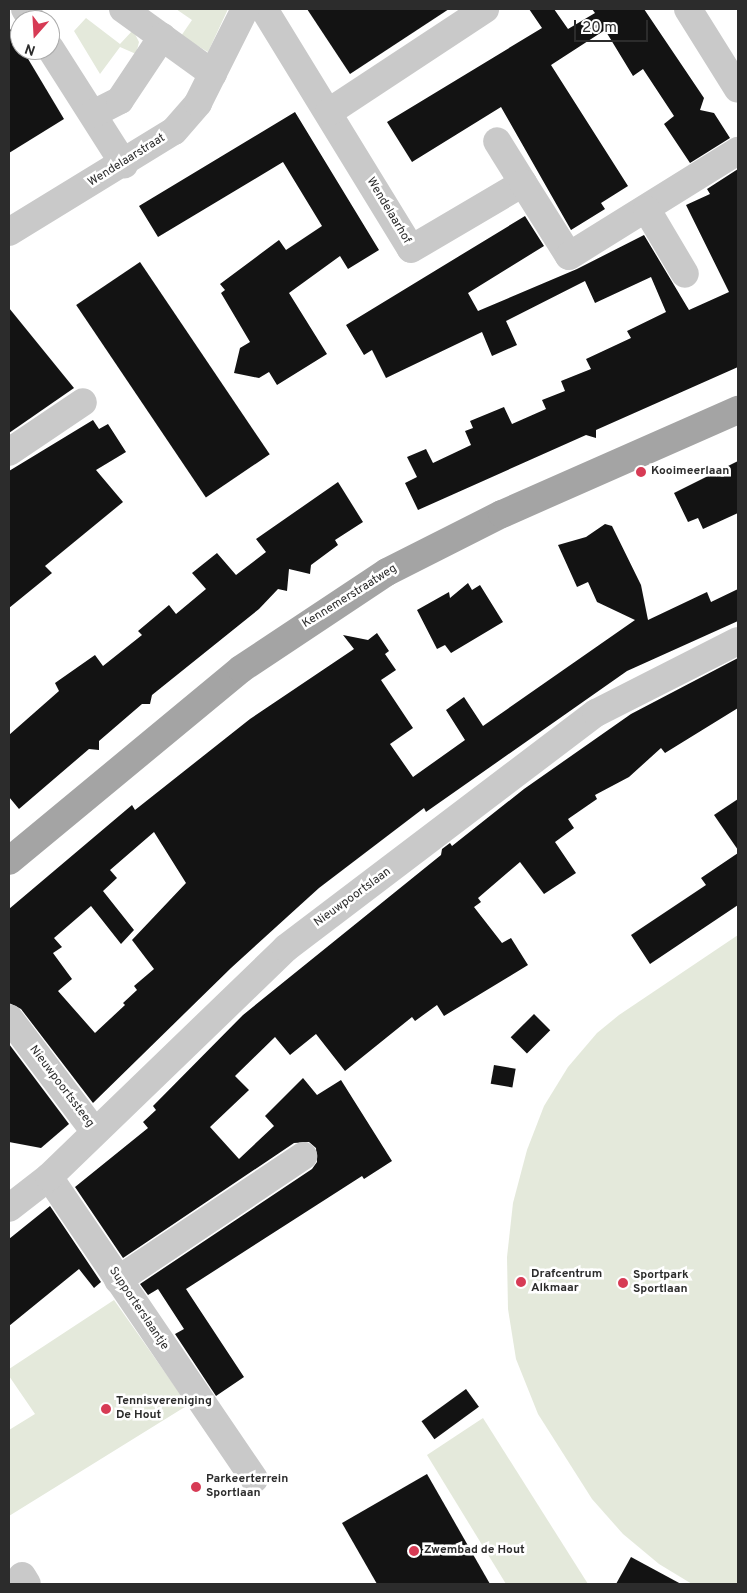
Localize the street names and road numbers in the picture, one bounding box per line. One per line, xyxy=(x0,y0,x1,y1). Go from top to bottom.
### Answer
street label: Wendelaarstraat xyxy=(86,132,168,190)
street label: Wendelaarhof xyxy=(363,175,413,247)
street label: Kennemerstraatweg xyxy=(300,562,400,632)
street label: Nieuwpoortslaan xyxy=(312,865,394,931)
street label: Nieuwpoortssteeg xyxy=(26,1043,96,1131)
street label: Supporterslaantje xyxy=(105,1265,171,1353)

